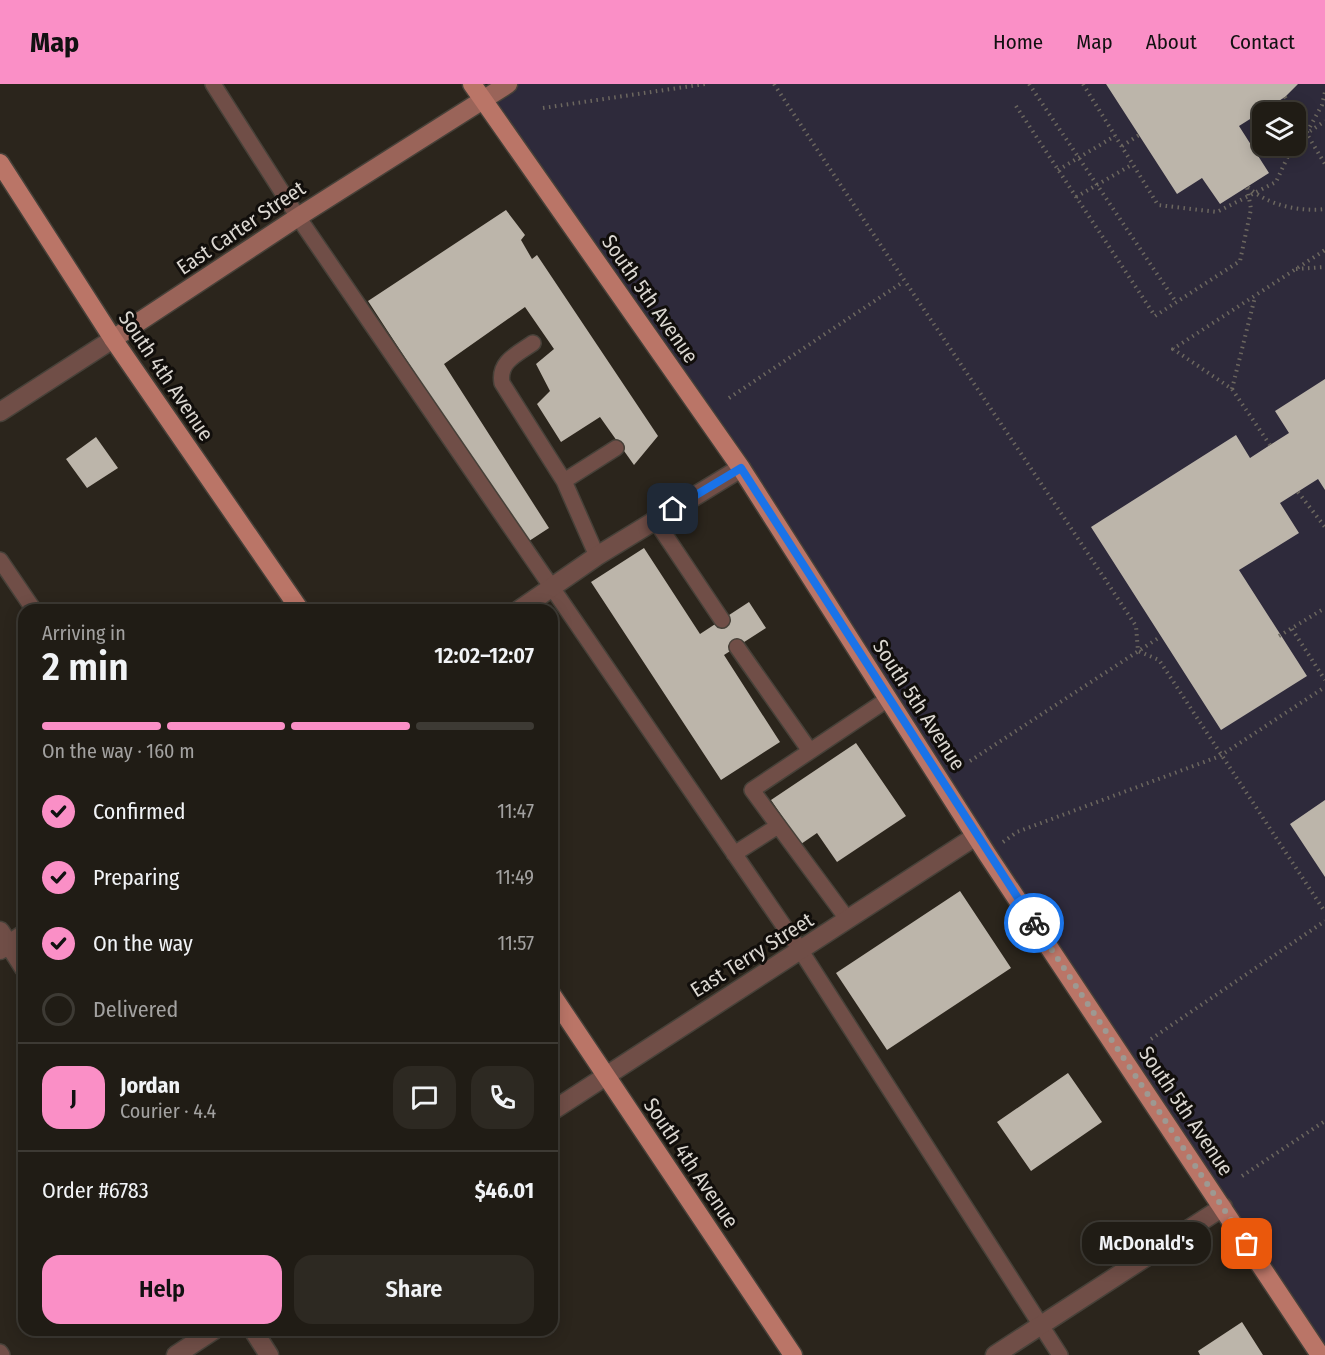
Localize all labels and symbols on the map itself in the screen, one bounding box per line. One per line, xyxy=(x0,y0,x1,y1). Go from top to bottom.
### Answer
street label: East Carter Street xyxy=(172,175,310,281)
street label: South 5th Avenue xyxy=(596,230,704,368)
street label: South 4th Avenue xyxy=(113,306,219,446)
pin xyxy=(647,483,698,534)
street label: South 5th Avenue xyxy=(867,635,971,775)
courier xyxy=(1004,893,1064,953)
street label: East Terry Street xyxy=(686,907,818,1003)
street label: South 5th Avenue xyxy=(1133,1041,1239,1181)
street label: South 4th Avenue xyxy=(638,1093,744,1233)
pin xyxy=(1221,1218,1272,1269)
callout: McDonald's xyxy=(1082,1223,1211,1265)

